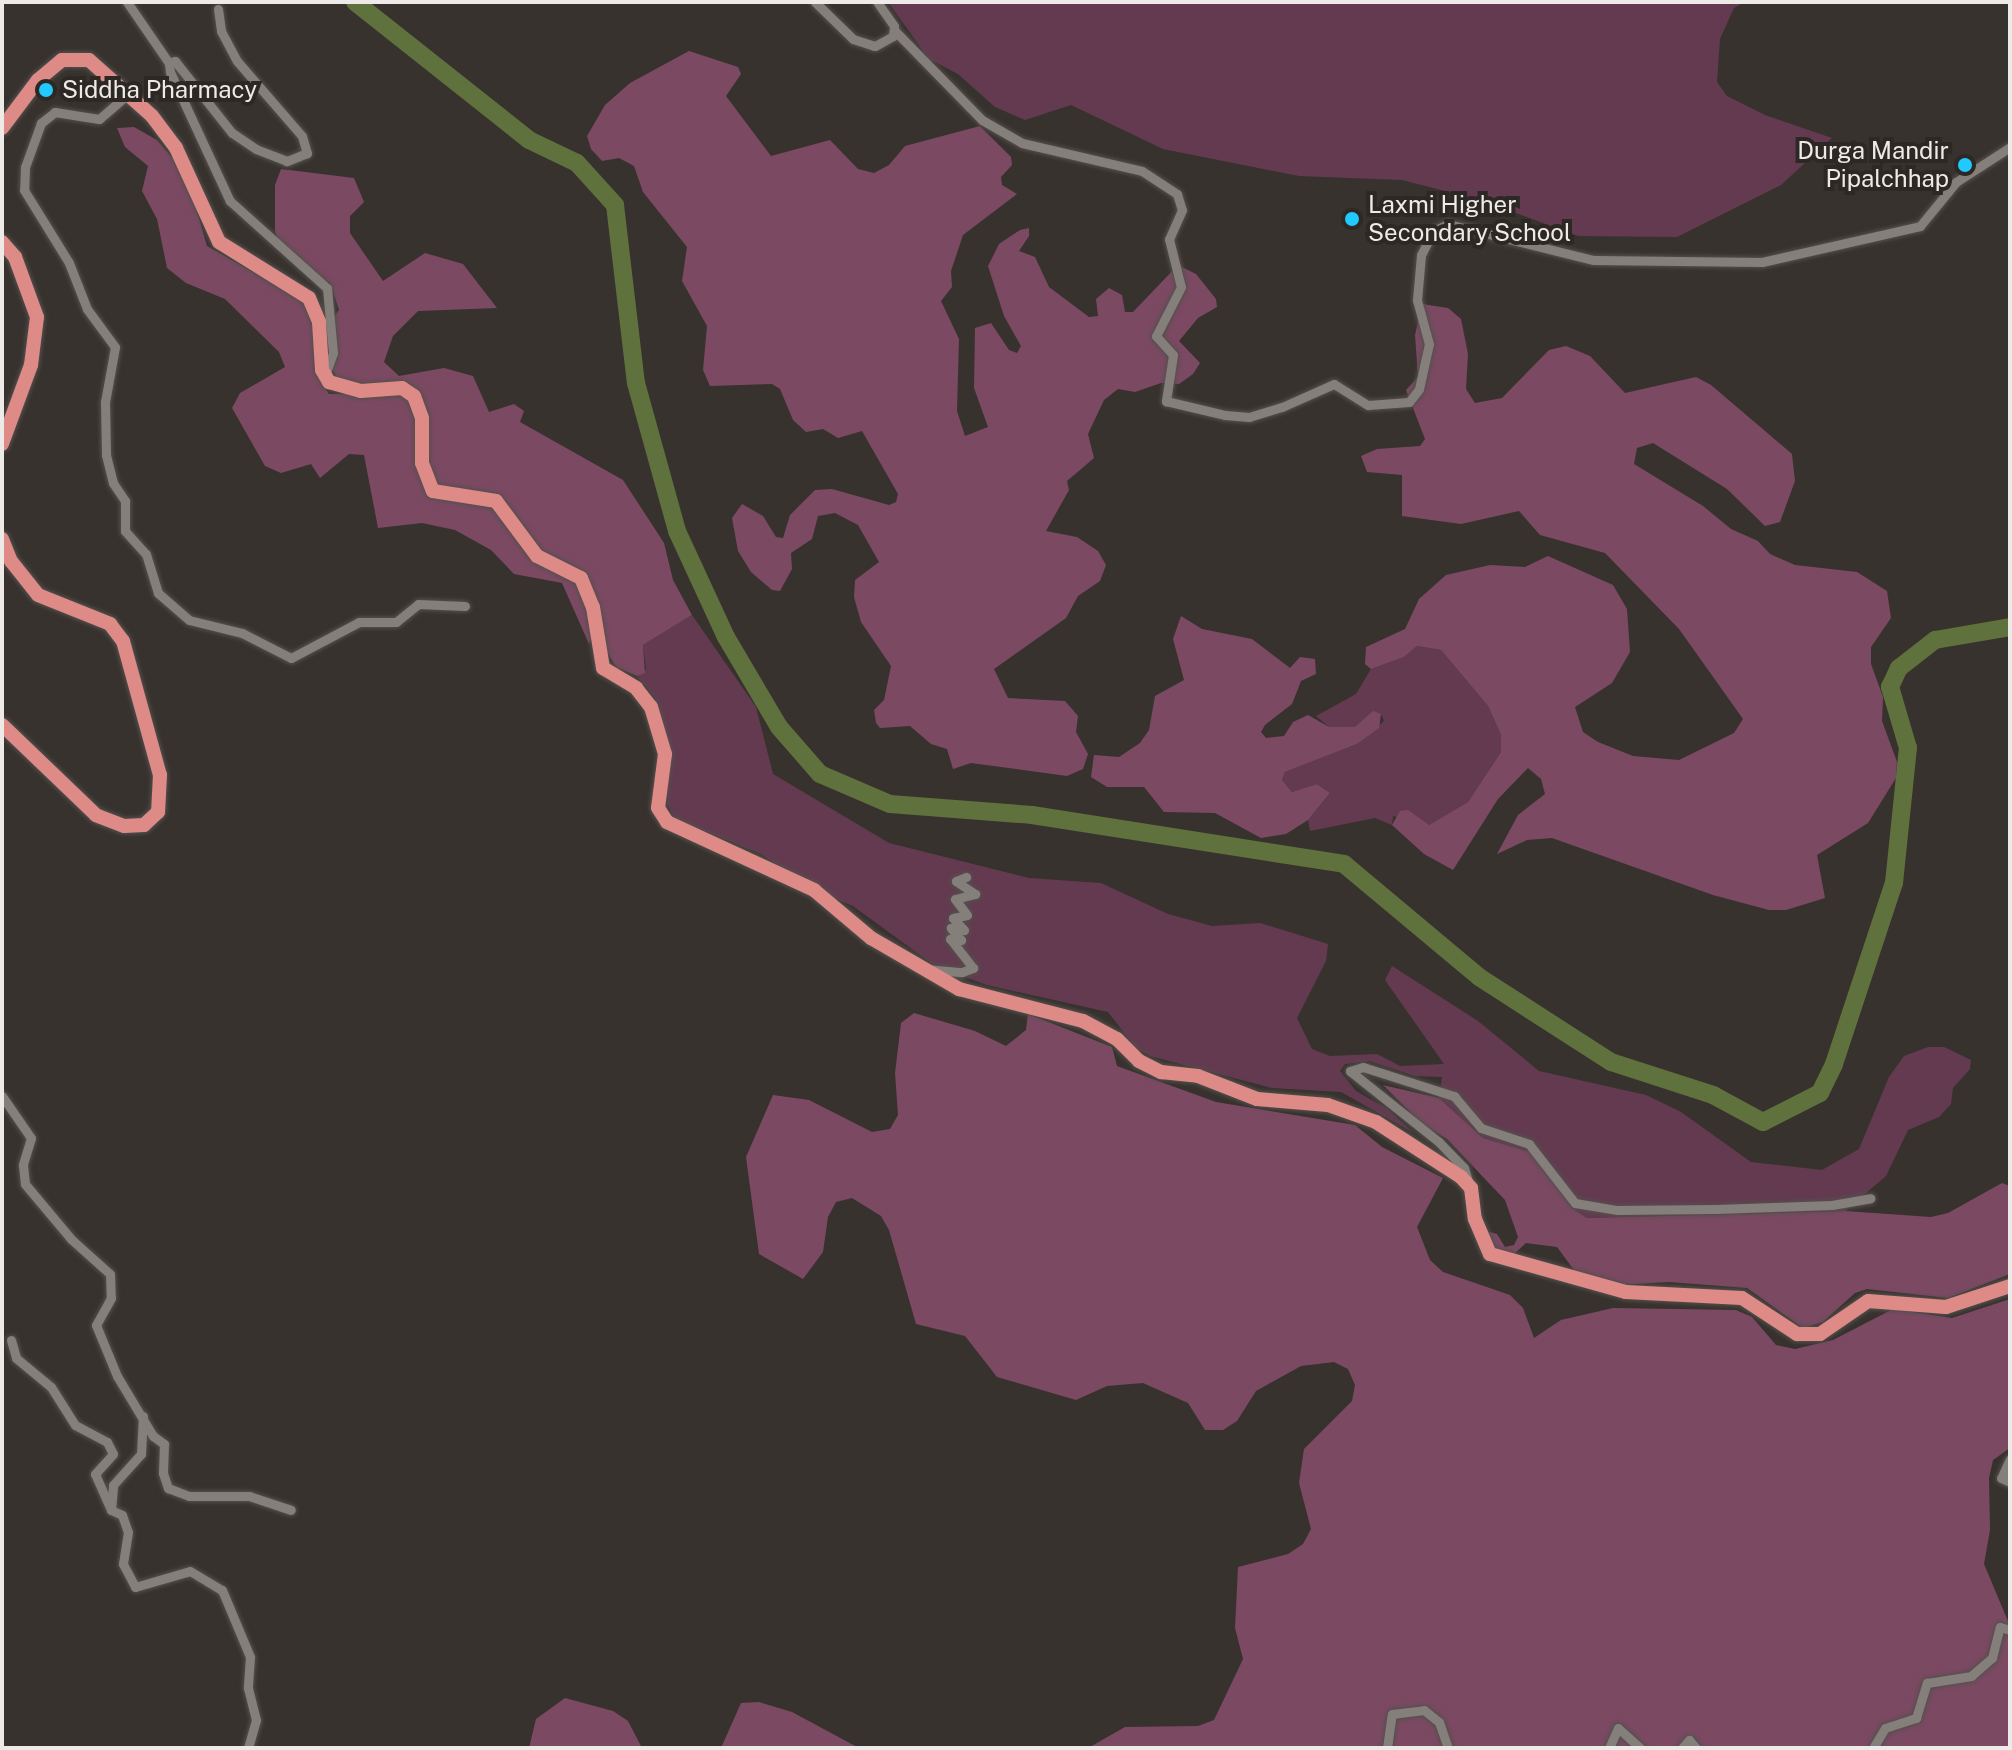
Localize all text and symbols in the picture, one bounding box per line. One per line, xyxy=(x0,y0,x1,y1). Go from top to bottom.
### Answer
place label: Siddha Pharmacy xyxy=(62,76,257,104)
marker: Siddha Pharmacy xyxy=(37,81,55,99)
place label: Durga Mandir Pipalchhap xyxy=(1797,137,1949,193)
marker: Durga Mandir Pipalchhap xyxy=(1956,156,1974,174)
place label: Laxmi Higher Secondary School xyxy=(1368,191,1571,247)
marker: Laxmi Higher Secondary School xyxy=(1343,210,1361,228)

